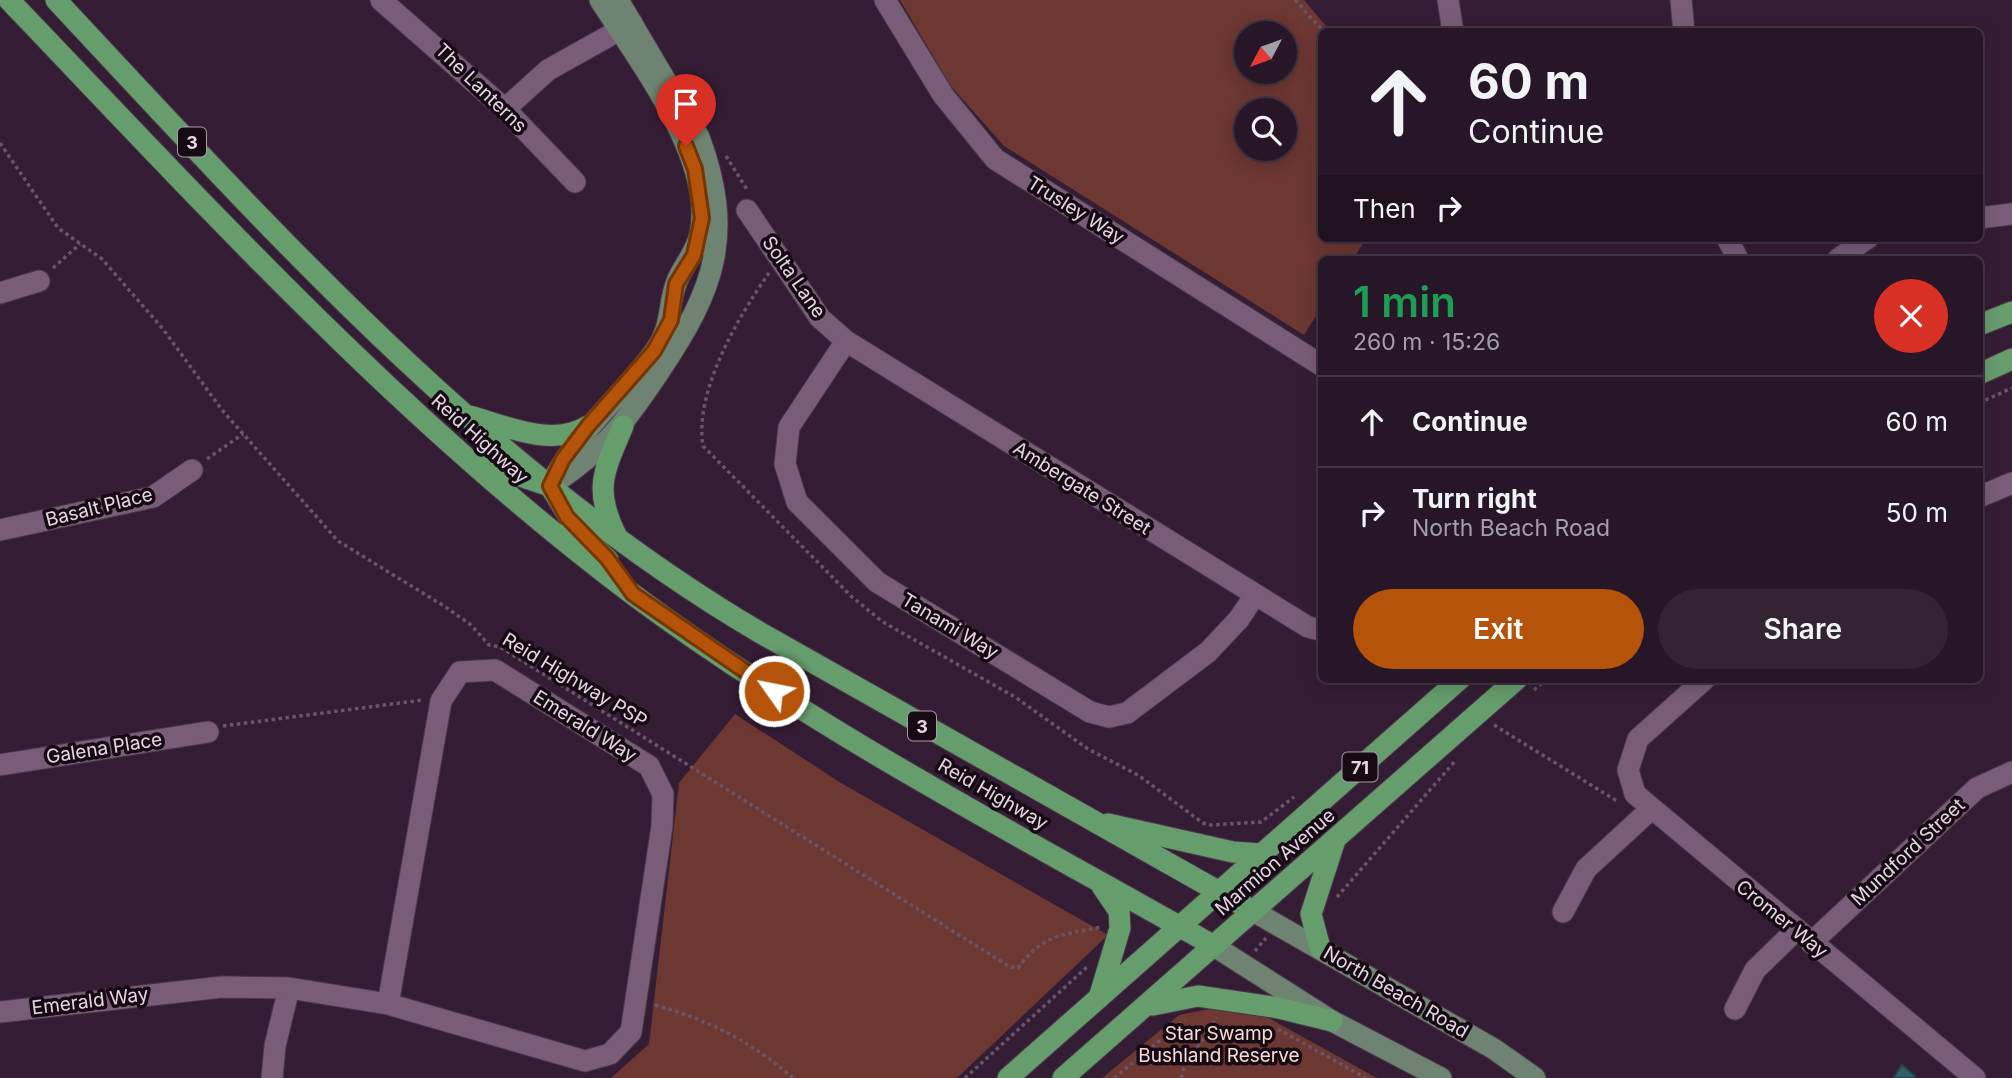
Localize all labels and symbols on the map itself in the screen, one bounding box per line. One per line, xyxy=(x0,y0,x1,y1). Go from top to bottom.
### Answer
north arrow xyxy=(1234,21,1297,84)
street label: The Lanterns xyxy=(430,39,532,137)
pin xyxy=(656,74,716,146)
road number: 3 xyxy=(178,127,206,156)
street label: Trusley Way xyxy=(1023,171,1129,249)
street label: Solta Lane xyxy=(757,232,831,322)
street label: Reid Highway xyxy=(427,389,534,489)
street label: Ambergate Street xyxy=(1009,436,1155,540)
street label: Basalt Place xyxy=(43,483,155,531)
street label: Tanami Way xyxy=(897,588,1003,664)
street label: Reid Highway PSP xyxy=(499,628,651,732)
position arrow xyxy=(737,654,811,728)
street label: Emerald Way xyxy=(529,685,641,767)
road number: 3 xyxy=(908,712,936,740)
street label: Galena Place xyxy=(44,727,164,769)
road number: 71 xyxy=(1342,752,1378,782)
street label: Reid Highway xyxy=(934,753,1052,835)
street label: Mundford Street xyxy=(1847,794,1969,910)
street label: Marmion Avenue xyxy=(1210,804,1340,920)
street label: Cromer Way xyxy=(1732,875,1833,963)
street label: North Beach Road xyxy=(1319,941,1473,1043)
street label: Emerald Way xyxy=(30,982,150,1020)
park label: Star Swamp Bushland Reserve xyxy=(1138,1022,1300,1067)

